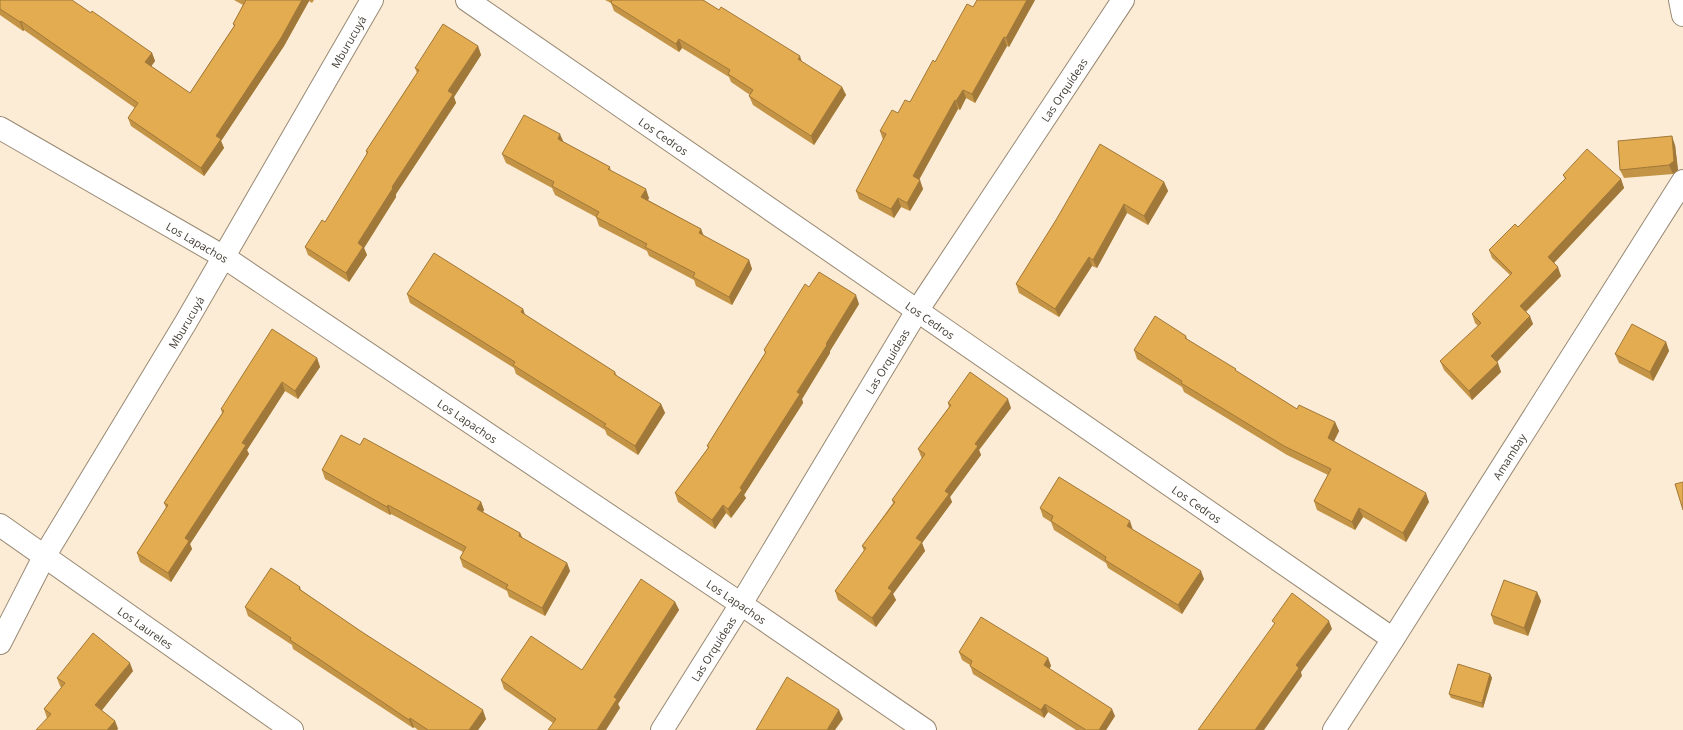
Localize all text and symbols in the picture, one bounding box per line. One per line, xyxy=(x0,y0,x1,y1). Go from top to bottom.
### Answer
street label: Mburucuyá xyxy=(327,13,369,71)
street label: Las Orquídeas xyxy=(1037,55,1090,124)
street label: Los Cedros xyxy=(636,113,691,158)
street label: Los Lapachos xyxy=(164,218,232,265)
street label: Mburucuyá xyxy=(164,293,207,351)
street label: Los Cedros xyxy=(903,297,958,342)
street label: Las Orquídeas xyxy=(861,326,912,397)
street label: Los Lapachos xyxy=(435,395,501,446)
street label: Amambay xyxy=(1489,430,1529,482)
street label: Los Cedros xyxy=(1169,482,1225,526)
street label: Los Lapachos xyxy=(704,576,770,627)
street label: Los Laureles xyxy=(115,603,176,652)
street label: Las Orquídeas xyxy=(687,613,739,684)

